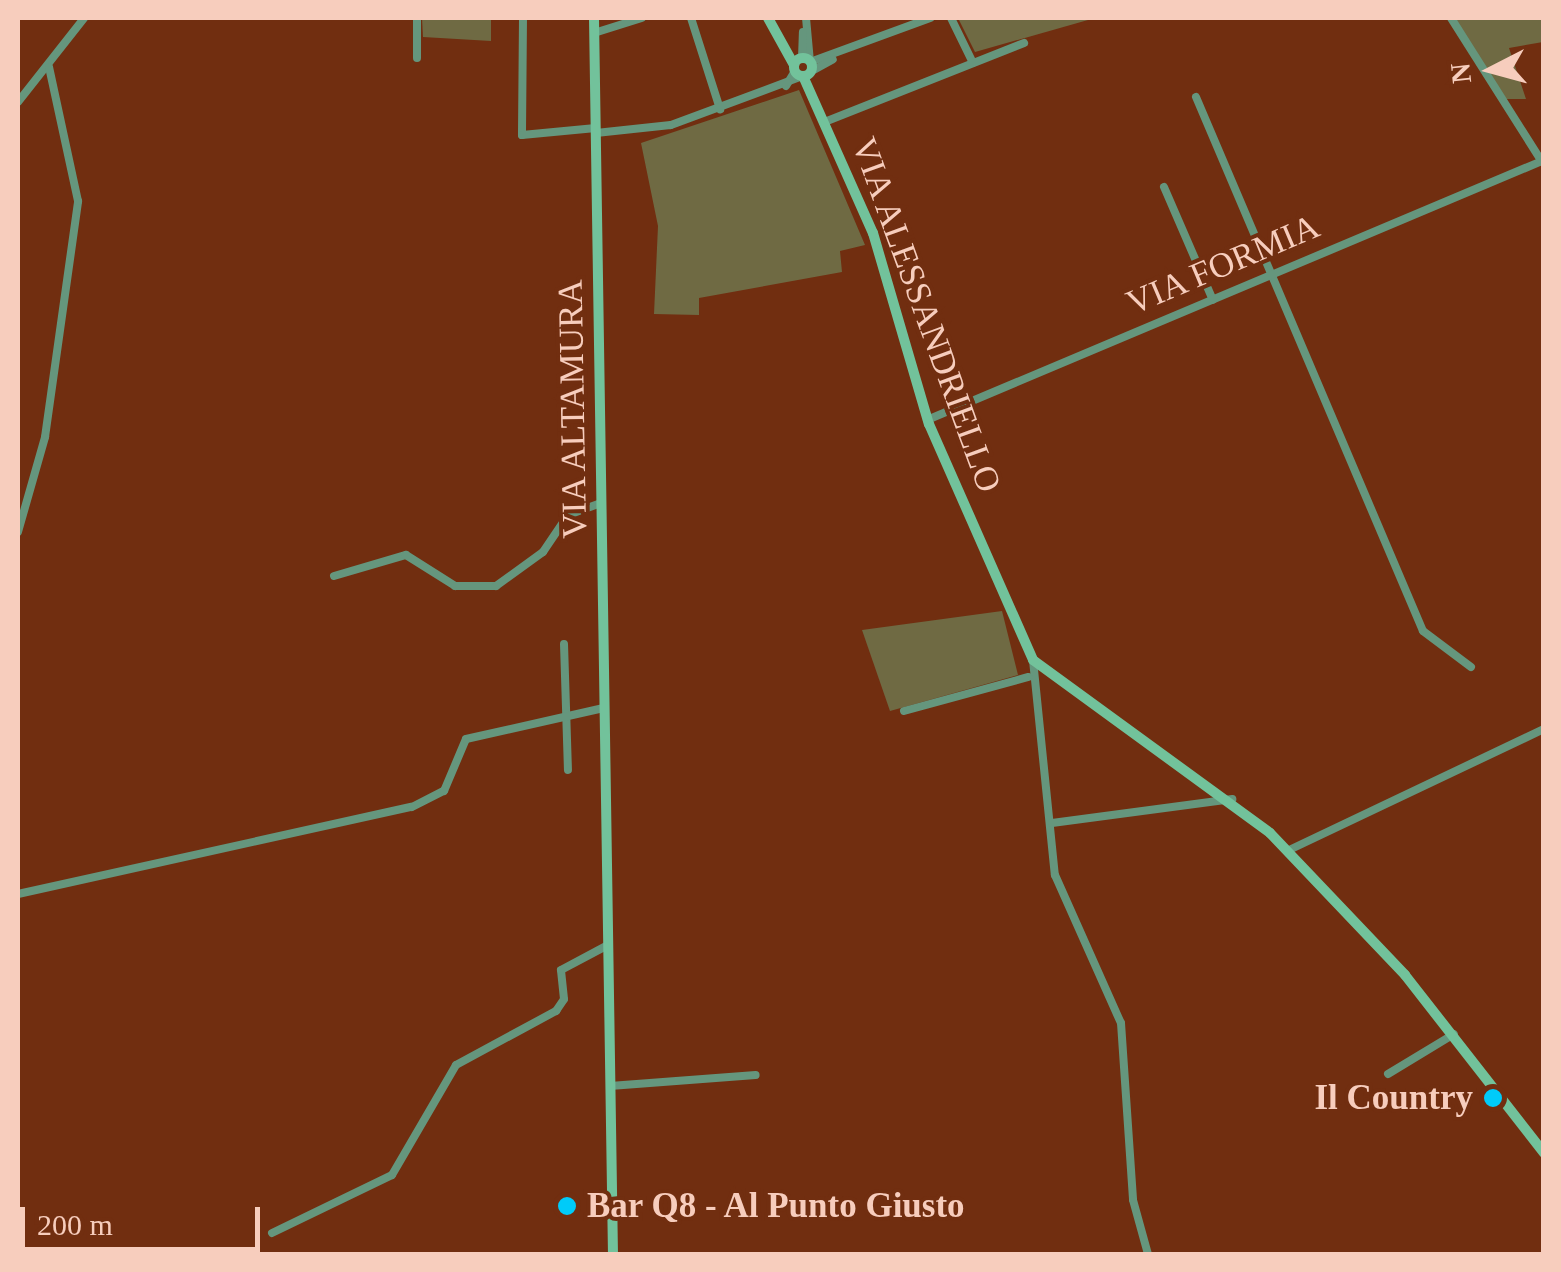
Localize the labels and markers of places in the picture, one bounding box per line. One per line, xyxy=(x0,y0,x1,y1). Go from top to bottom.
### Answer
place label: Il Country xyxy=(1315,1077,1473,1119)
marker: Il Country xyxy=(1482,1087,1504,1109)
place label: Bar Q8 - Al Punto Giusto xyxy=(587,1185,967,1227)
marker: Bar Q8 - Al Punto Giusto xyxy=(556,1195,578,1217)

